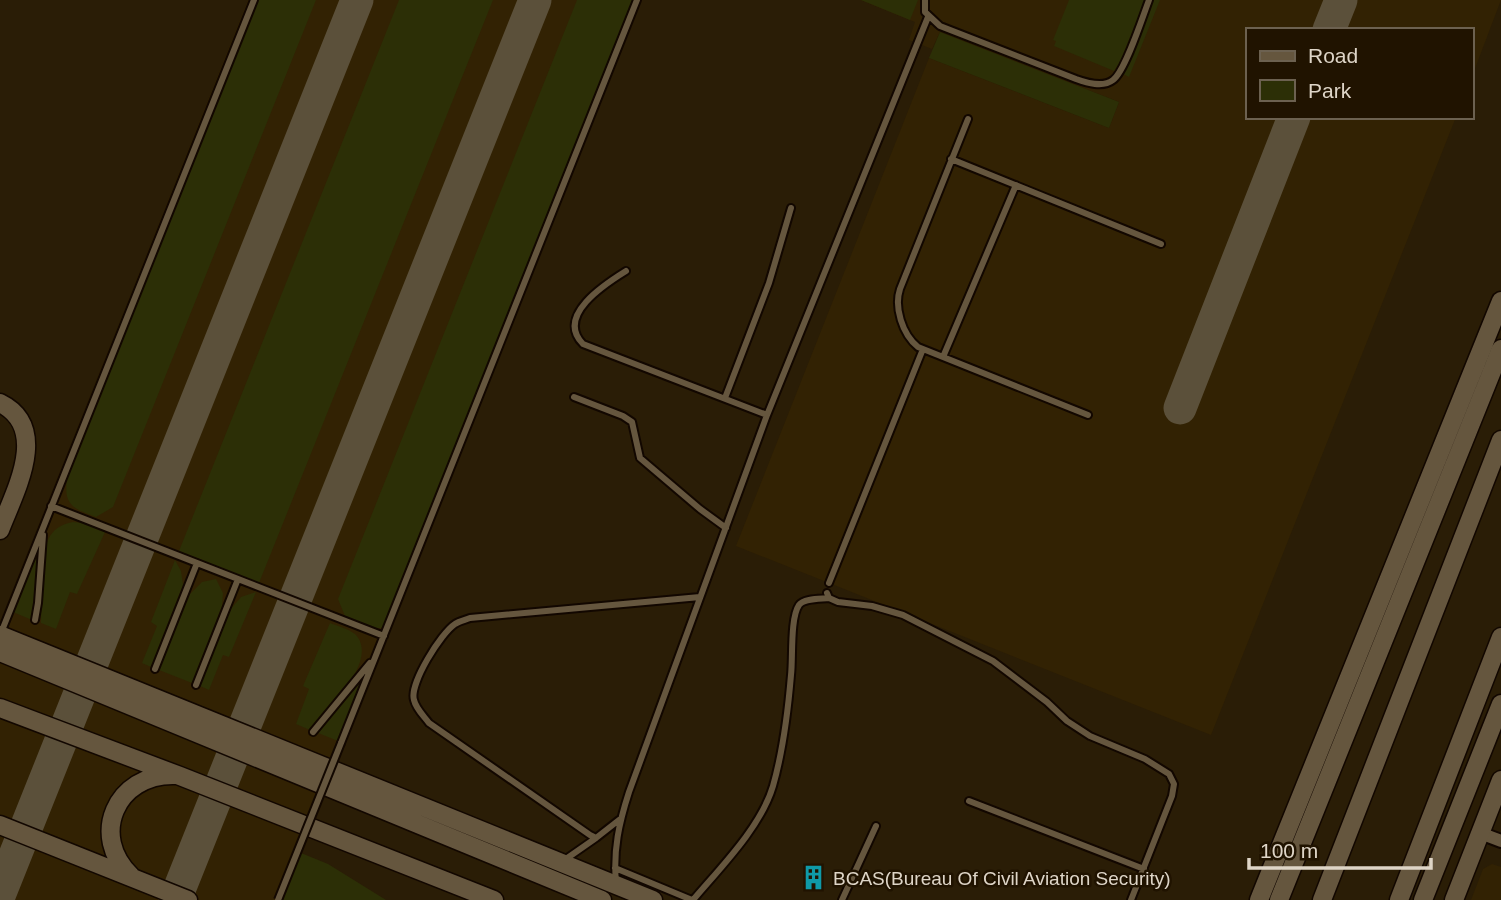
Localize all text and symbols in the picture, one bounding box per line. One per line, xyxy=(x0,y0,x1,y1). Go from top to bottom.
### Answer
legend xyxy=(1246,28,1473,119)
text: Road xyxy=(1308,44,1358,67)
text: Park xyxy=(1308,79,1352,102)
scale bar xyxy=(1249,827,1431,871)
text: 100 m xyxy=(1260,839,1318,862)
building icon: BCAS(Bureau Of Civil Aviation Security) xyxy=(799,864,827,892)
place label: BCAS(Bureau Of Civil Aviation Security) xyxy=(833,868,1171,889)

